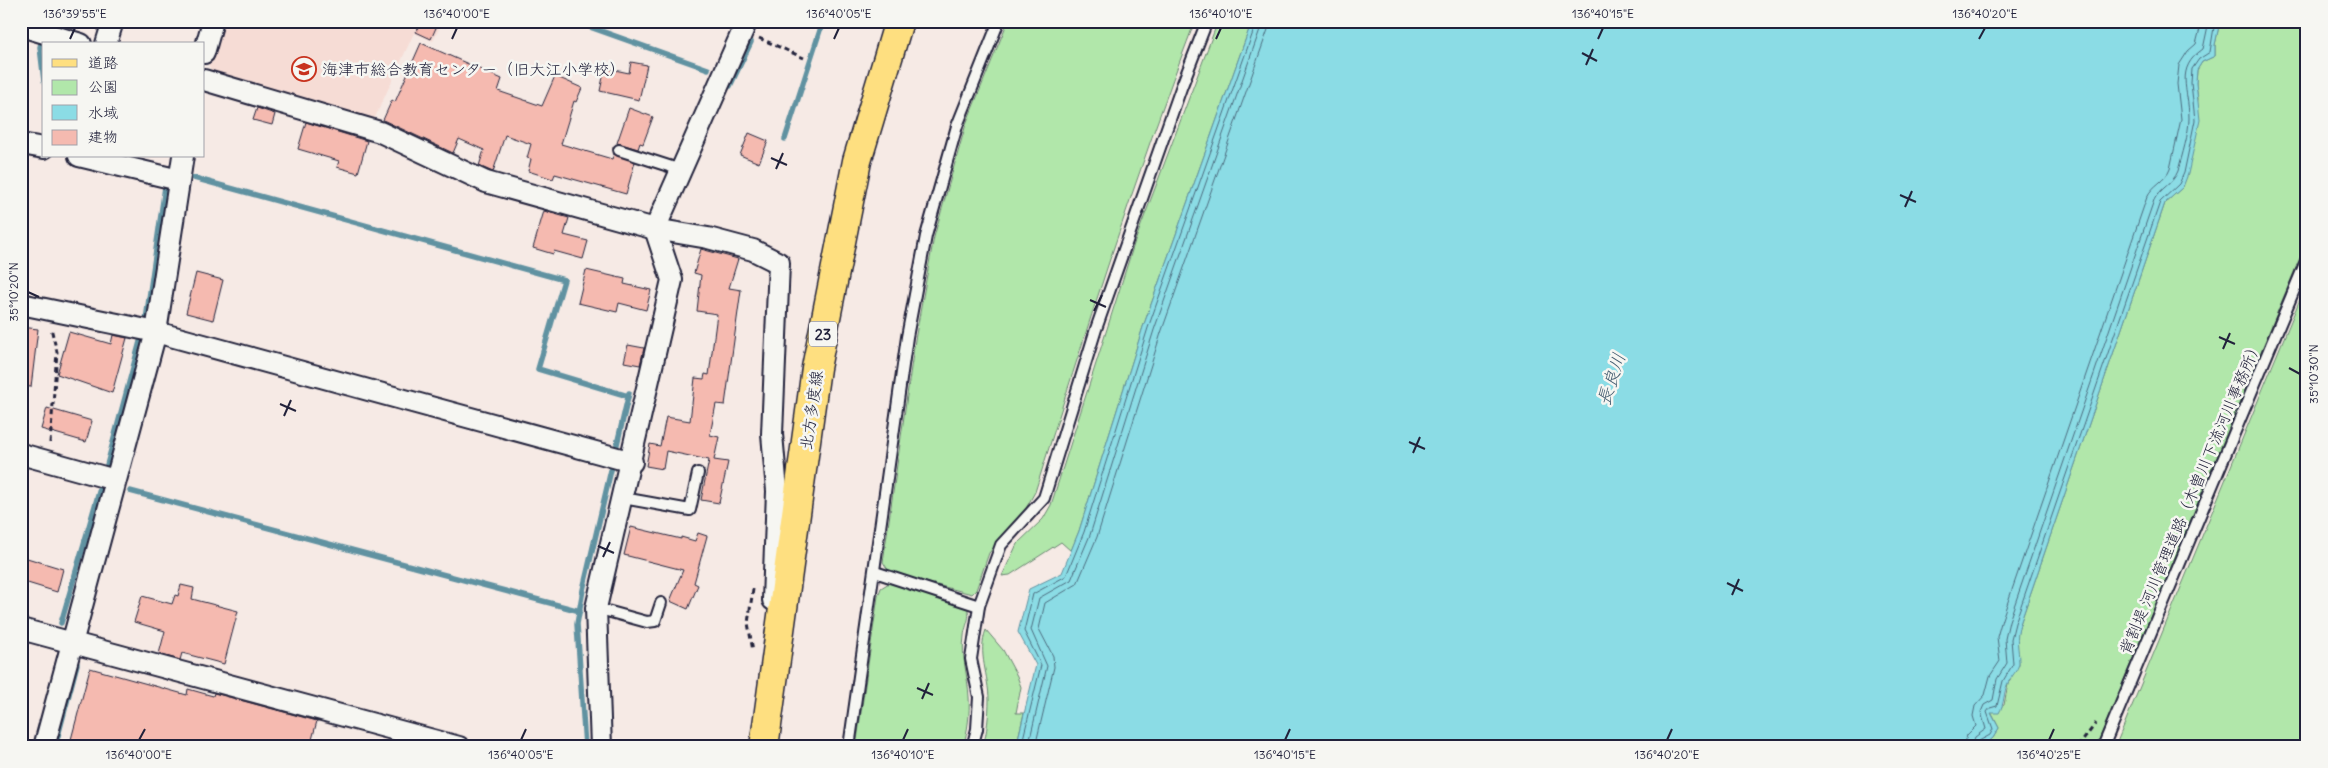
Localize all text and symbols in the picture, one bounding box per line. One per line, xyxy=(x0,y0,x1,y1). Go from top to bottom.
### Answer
text: 136°39'55"E xyxy=(43,6,107,21)
text: 136°40'00"E xyxy=(424,6,490,21)
text: 136°40'05"E xyxy=(806,6,872,21)
text: 136°40'10"E xyxy=(1189,6,1253,21)
text: 136°40'15"E xyxy=(1572,6,1634,21)
text: 136°40'20"E xyxy=(1953,6,2018,21)
legend xyxy=(42,42,205,158)
text: 道路 xyxy=(88,53,118,72)
school or university icon: 海津市総合教育センター（旧大江小学校） xyxy=(291,56,317,82)
place label: 海津市総合教育センター（旧大江小学校） xyxy=(322,59,625,79)
text: 公園 xyxy=(88,77,118,96)
text: 水域 xyxy=(88,103,118,122)
text: 建物 xyxy=(88,127,118,146)
text: 35°10'20"N xyxy=(6,262,21,322)
road number: 23 xyxy=(809,322,837,346)
street label: 背割堤 河川管理道路（木曽川下流河川事務所） xyxy=(2114,337,2266,657)
text: 35°10'30"N xyxy=(2306,344,2321,404)
water label: 長良川 xyxy=(1592,350,1630,408)
street label: 北方多度線 xyxy=(796,369,826,451)
text: 136°40'00"E xyxy=(106,747,172,762)
text: 136°40'05"E xyxy=(488,747,554,762)
text: 136°40'10"E xyxy=(871,747,935,762)
text: 136°40'15"E xyxy=(1254,747,1316,762)
text: 136°40'20"E xyxy=(1635,747,1700,762)
text: 136°40'25"E xyxy=(2017,747,2081,762)

